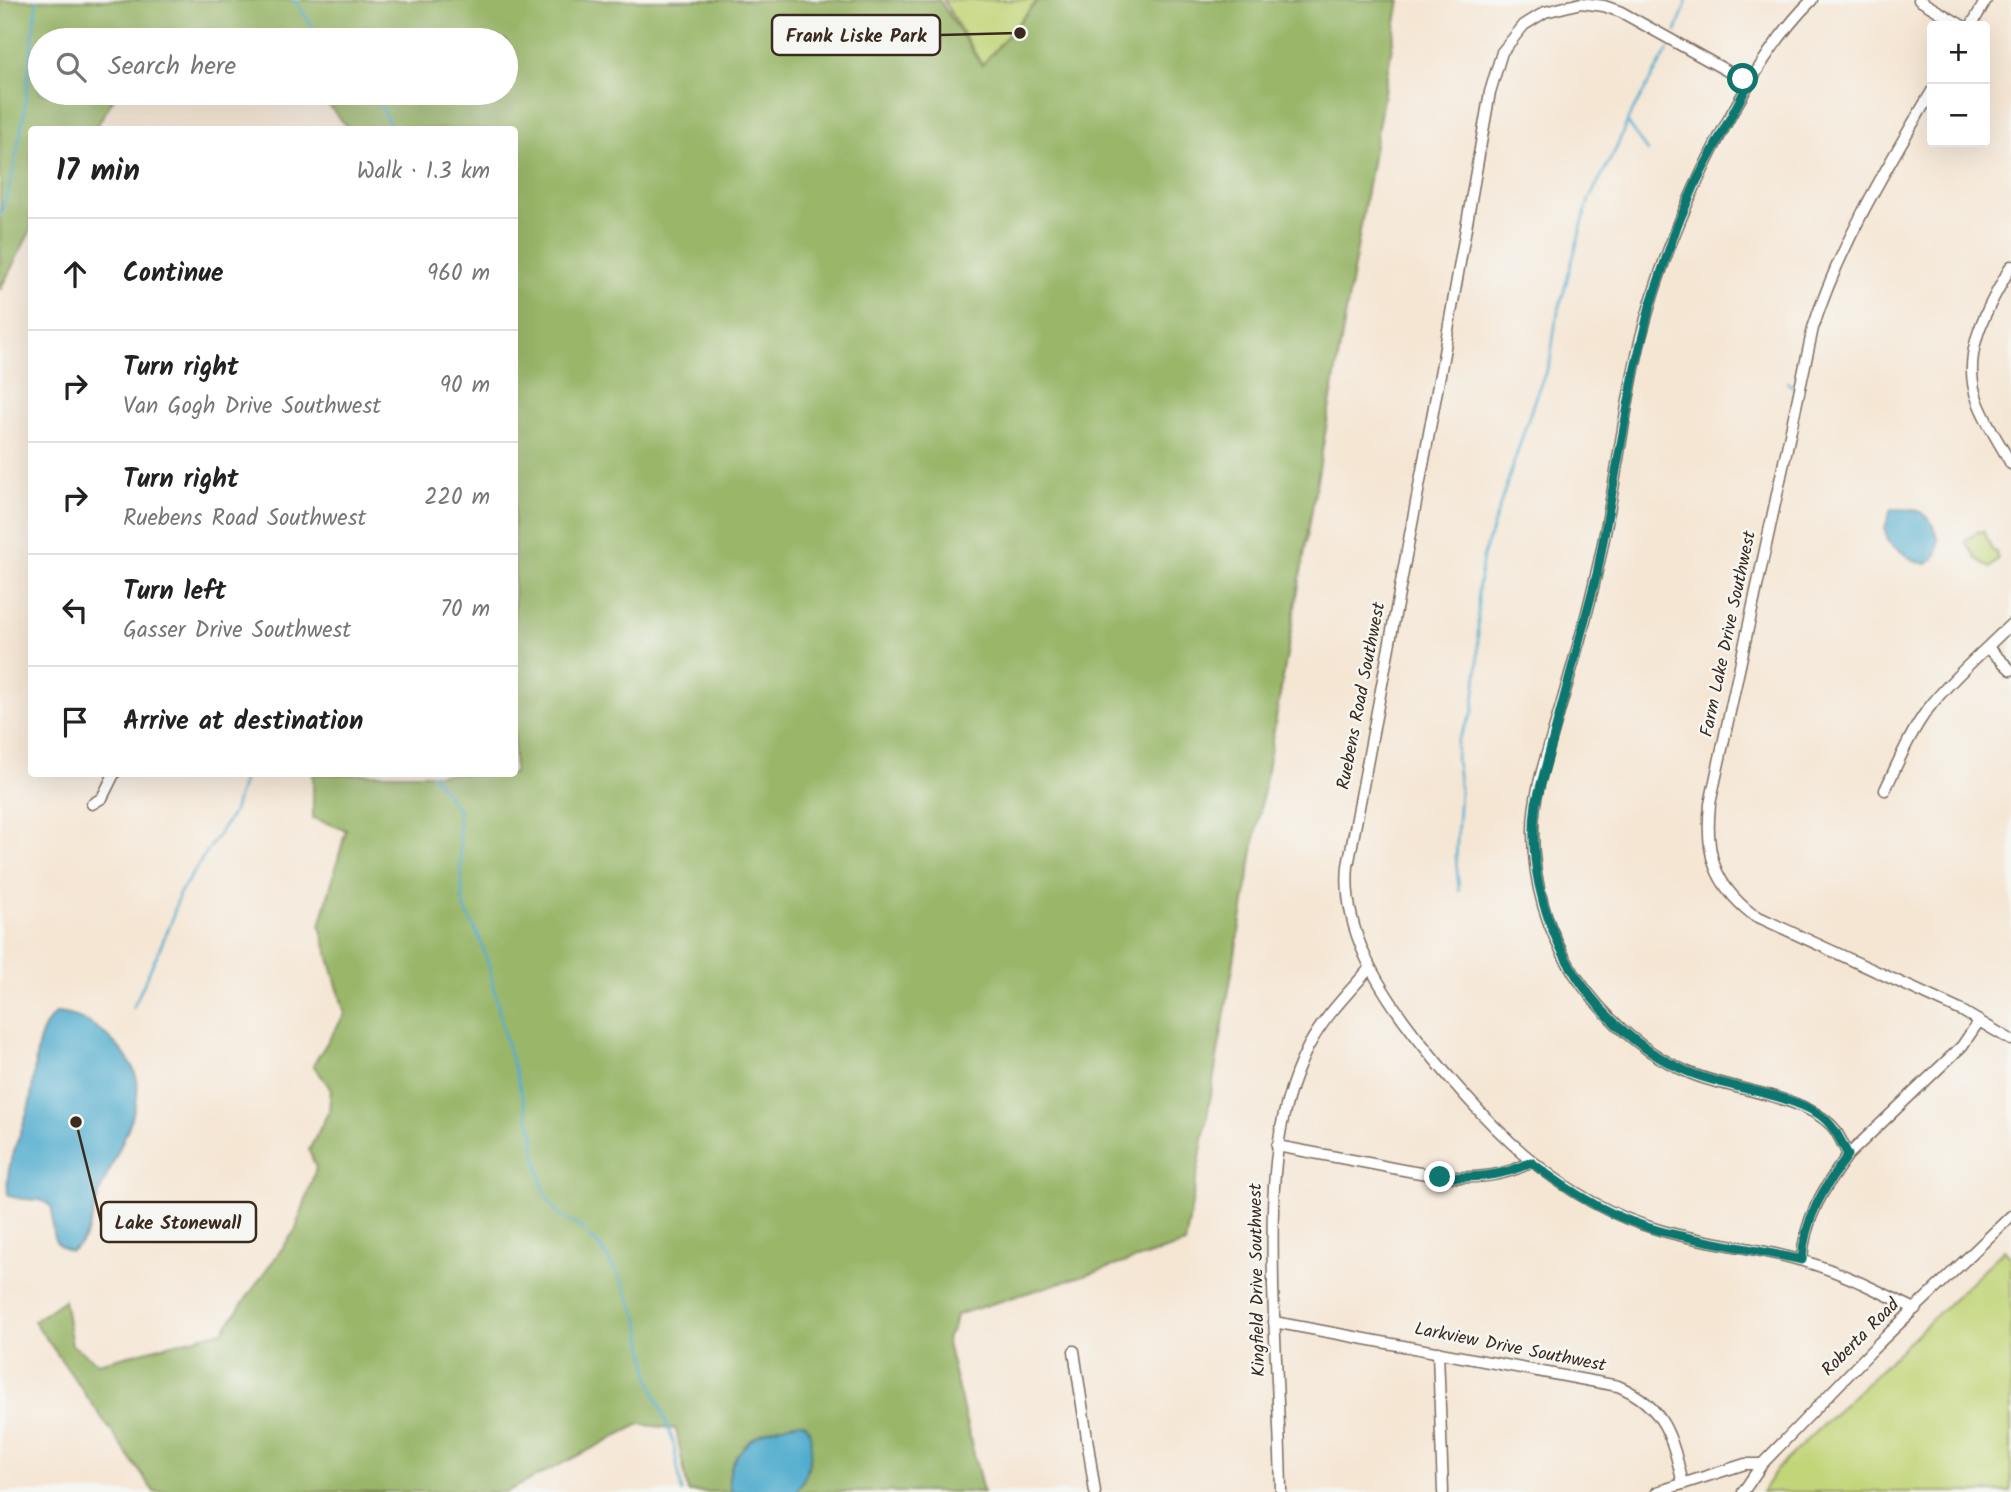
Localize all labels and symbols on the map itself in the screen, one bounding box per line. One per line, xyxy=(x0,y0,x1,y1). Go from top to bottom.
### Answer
callout: Frank Liske Park xyxy=(772,15,940,55)
text: Frank Liske Park xyxy=(786,22,927,52)
route start xyxy=(1727,63,1758,94)
street label: Farm Lake Drive Southwest xyxy=(1693,527,1765,740)
street label: Ruebens Road Southwest xyxy=(1330,599,1395,792)
route end xyxy=(1424,1161,1455,1192)
street label: Kingfield Drive Southwest xyxy=(1242,1182,1274,1377)
callout: Lake Stonewall xyxy=(101,1202,256,1242)
text: Lake Stonewall xyxy=(115,1209,242,1239)
street label: Roberta Road xyxy=(1815,1291,1908,1384)
street label: Larkview Drive Southwest xyxy=(1412,1315,1609,1381)

